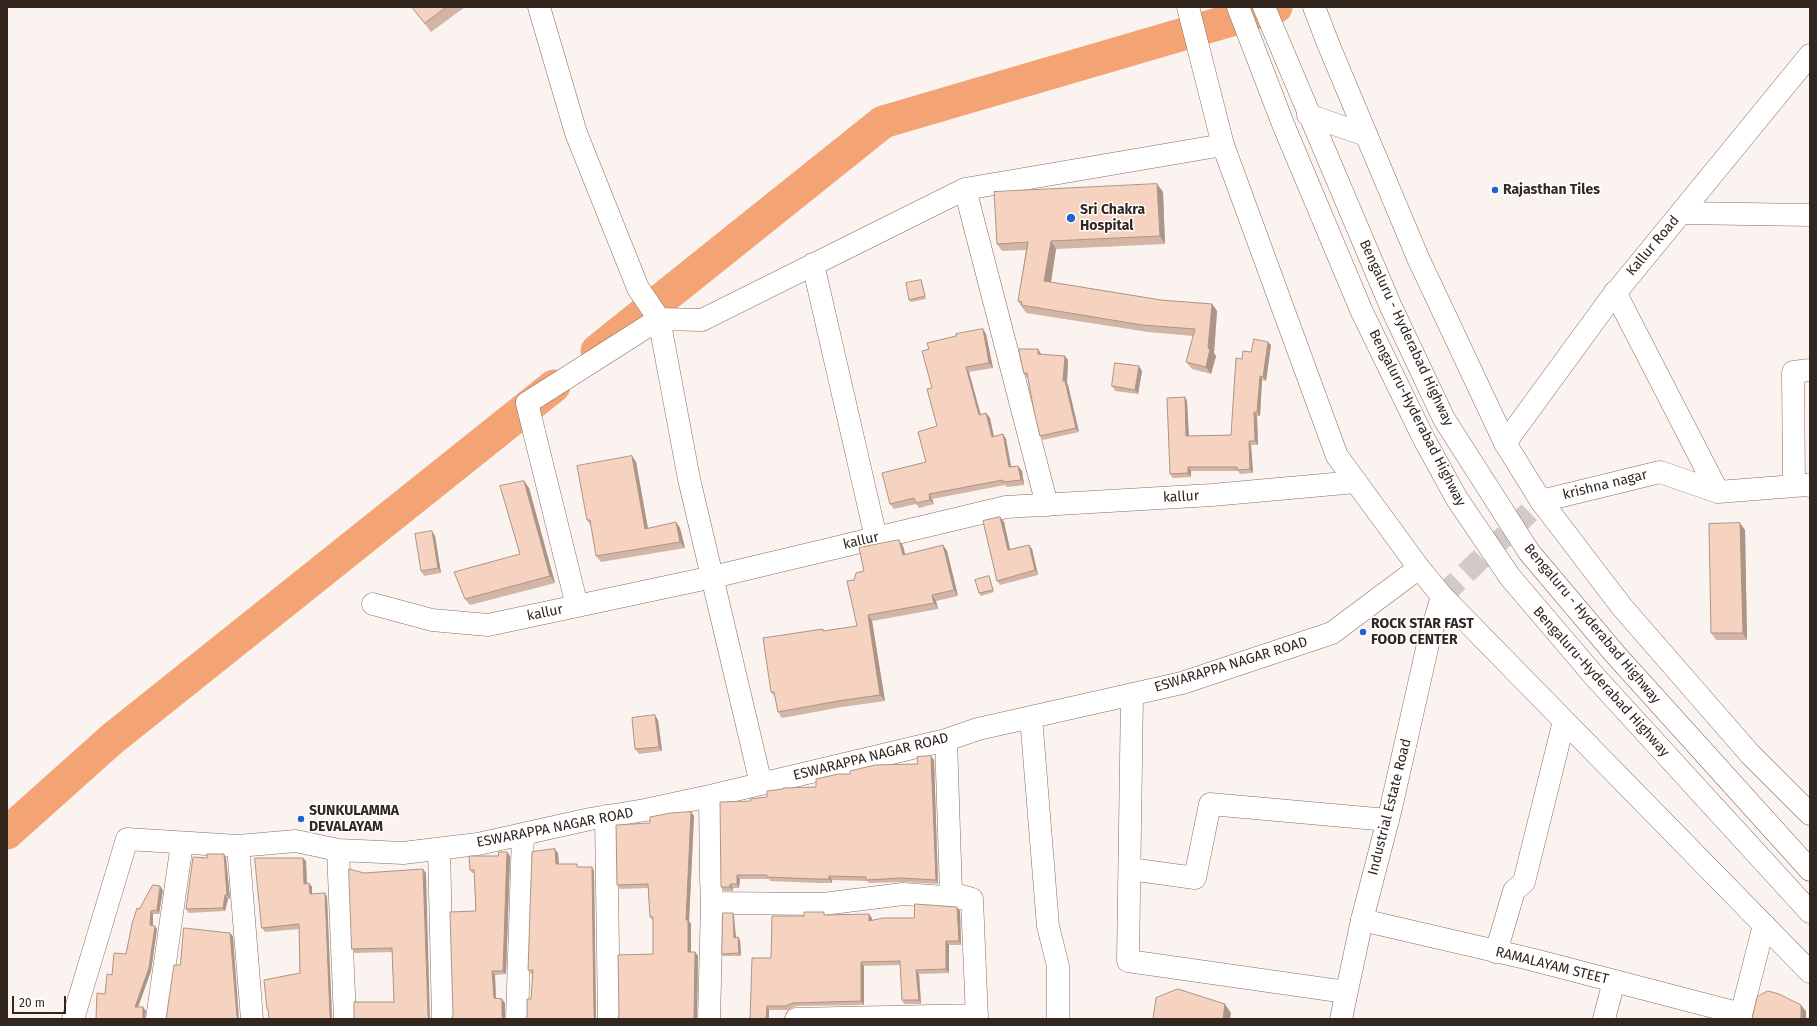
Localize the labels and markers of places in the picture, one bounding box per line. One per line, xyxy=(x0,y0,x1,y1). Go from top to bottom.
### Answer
place label: Rajasthan Tiles xyxy=(1503,182,1600,198)
marker: Rajasthan Tiles xyxy=(1490,185,1500,195)
place label: Sri Chakra Hospital xyxy=(1080,202,1145,234)
marker: Sri Chakra Hospital xyxy=(1065,212,1077,224)
place label: ROCK STAR FAST FOOD CENTER xyxy=(1371,616,1474,648)
marker: ROCK STAR FAST FOOD CENTER xyxy=(1358,627,1368,637)
place label: SUNKULAMMA DEVALAYAM xyxy=(309,803,399,836)
marker: SUNKULAMMA DEVALAYAM xyxy=(296,814,306,824)

